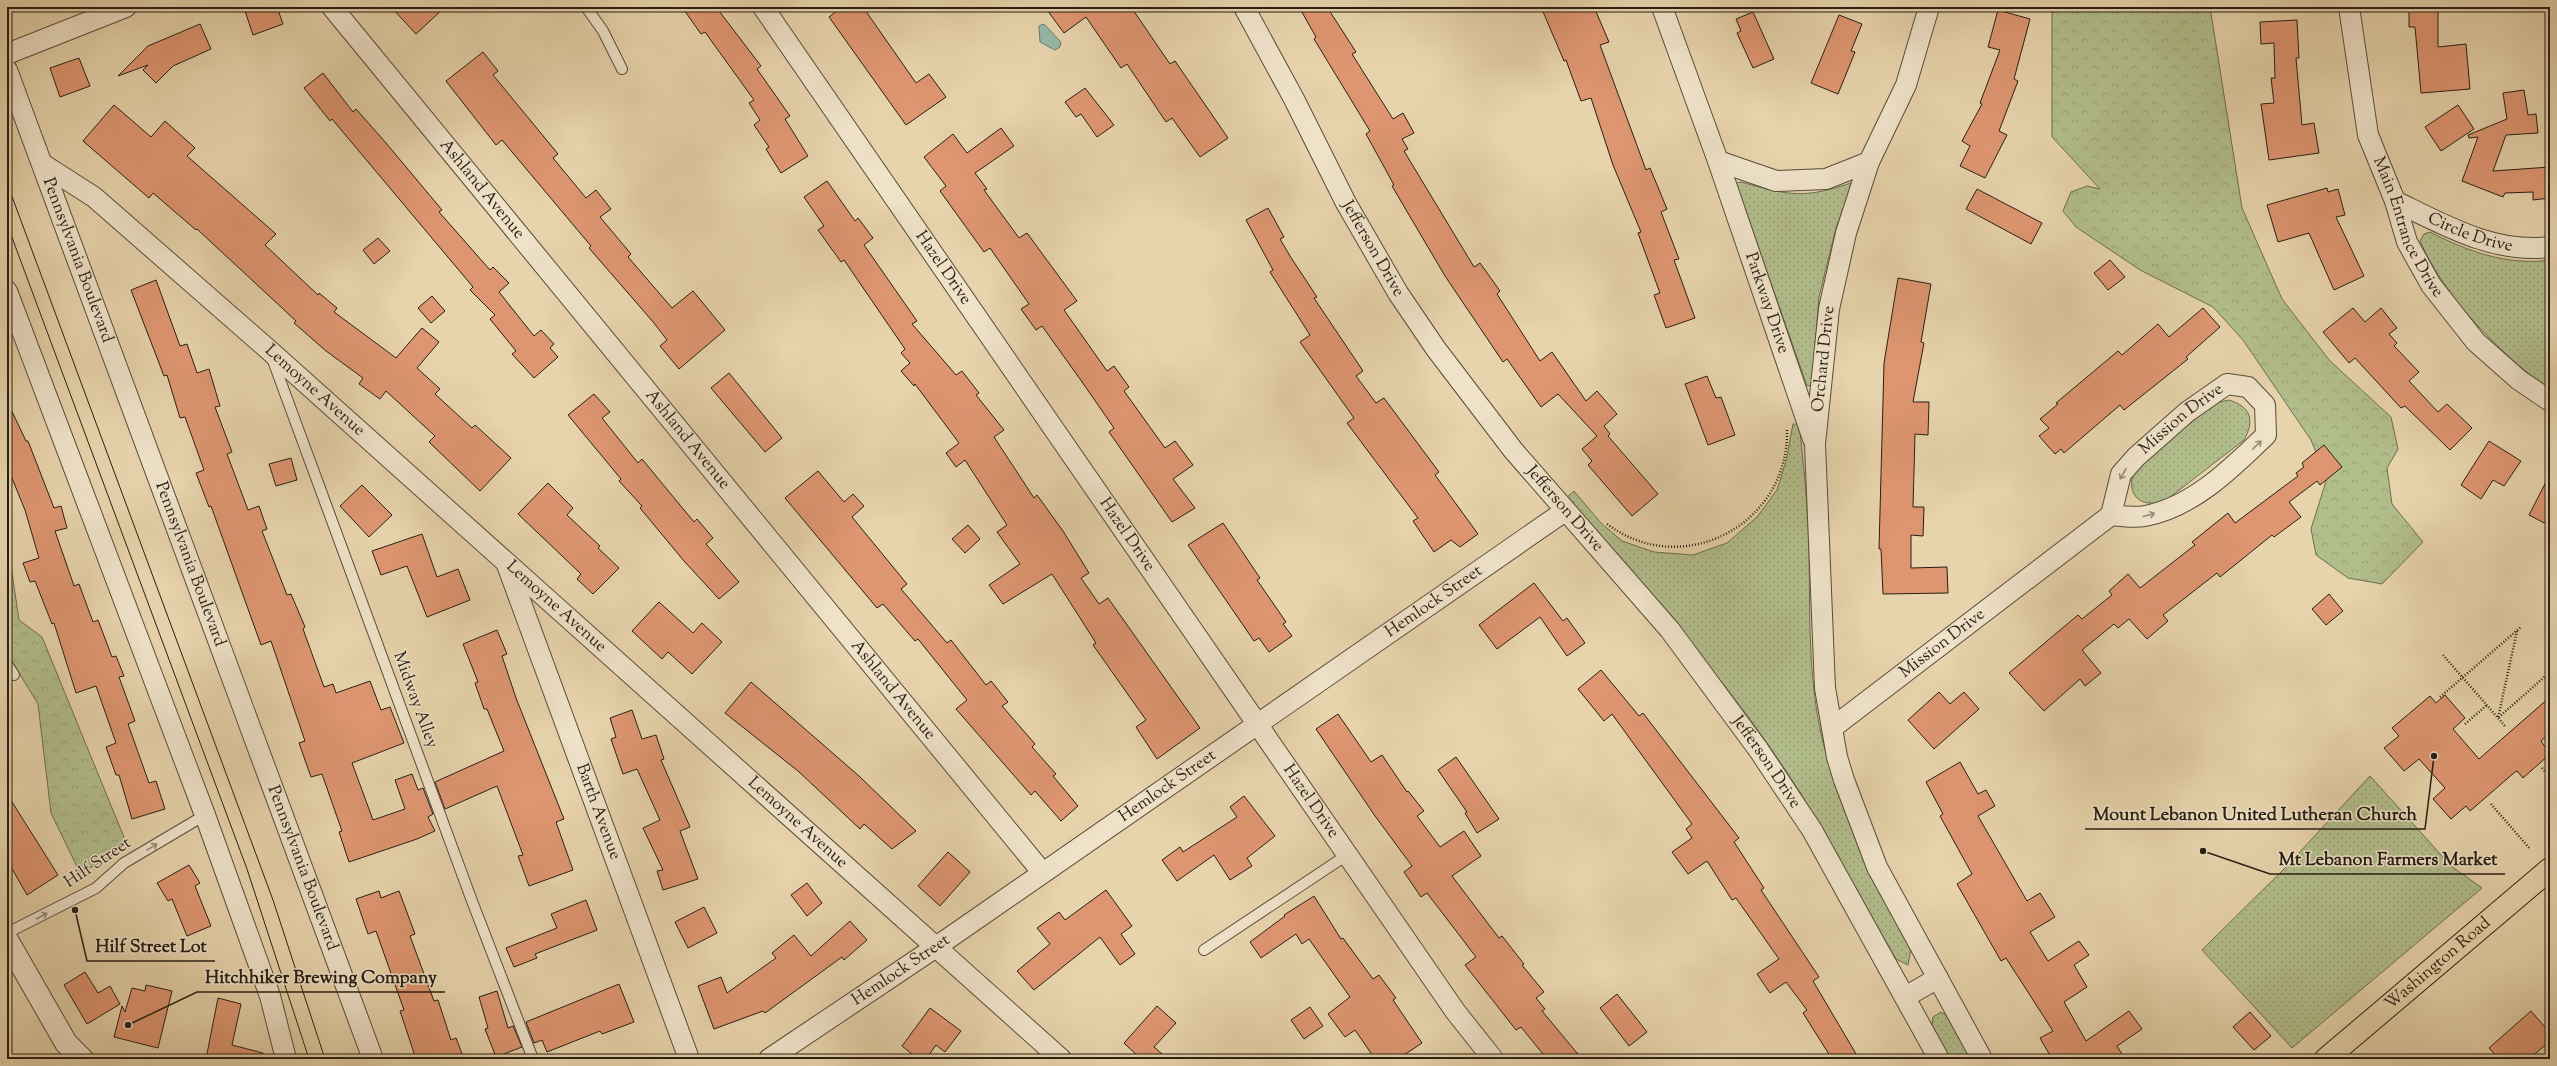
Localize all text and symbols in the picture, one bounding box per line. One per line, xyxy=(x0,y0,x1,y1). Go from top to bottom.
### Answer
street label: Ashland Avenue xyxy=(433,134,530,245)
street label: Main Entrance Drive xyxy=(2366,153,2449,303)
street label: Pennsylvania Boulevard xyxy=(36,175,119,347)
street label: Jefferson Drive xyxy=(1335,195,1410,302)
street label: Circle Drive xyxy=(2423,207,2514,259)
street label: Hazel Drive xyxy=(909,226,977,310)
street label: Parkway Drive xyxy=(1738,249,1795,357)
street label: Orchard Drive xyxy=(1806,305,1842,413)
street label: Lemoyne Avenue xyxy=(259,339,370,442)
street label: Mission Drive xyxy=(2134,378,2229,461)
street label: Ashland Avenue xyxy=(639,385,736,495)
one-way arrow xyxy=(2252,440,2262,449)
street label: Jefferson Drive xyxy=(1519,460,1609,558)
one-way arrow xyxy=(2119,468,2126,480)
street label: Pennsylvania Boulevard xyxy=(148,478,232,650)
street label: Hazel Drive xyxy=(1093,493,1161,577)
one-way arrow xyxy=(2143,510,2156,518)
street label: Lemoyne Avenue xyxy=(500,555,612,659)
street label: Hemlock Street xyxy=(1380,559,1488,644)
street label: Mission Drive xyxy=(1894,603,1991,684)
street label: Ashland Avenue xyxy=(845,635,941,746)
street label: Midway Alley xyxy=(386,648,444,752)
street label: Jefferson Drive xyxy=(1725,710,1807,813)
street label: Hemlock Street xyxy=(1114,744,1221,829)
street label: Barth Avenue xyxy=(569,760,627,863)
street label: Hazel Drive xyxy=(1277,760,1345,843)
street label: Lemoyne Avenue xyxy=(742,772,853,875)
street label: Pennsylvania Boulevard xyxy=(261,782,344,954)
callout: Mount Lebanon United Lutheran Church xyxy=(2085,799,2425,829)
text: Mount Lebanon United Lutheran Church xyxy=(2093,803,2417,829)
street label: Hilf Street xyxy=(60,832,137,894)
one-way arrow xyxy=(145,843,157,851)
callout: Mt Lebanon Farmers Market xyxy=(2270,844,2505,874)
text: Mt Lebanon Farmers Market xyxy=(2279,848,2498,874)
one-way arrow xyxy=(35,911,47,919)
street label: Washington Road xyxy=(2380,912,2497,1016)
street label: Hemlock Street xyxy=(847,929,955,1012)
callout: Hilf Street Lot xyxy=(87,931,215,961)
text: Hilf Street Lot xyxy=(95,935,208,961)
callout: Hitchhiker Brewing Company xyxy=(197,962,445,992)
text: Hitchhiker Brewing Company xyxy=(205,966,437,992)

